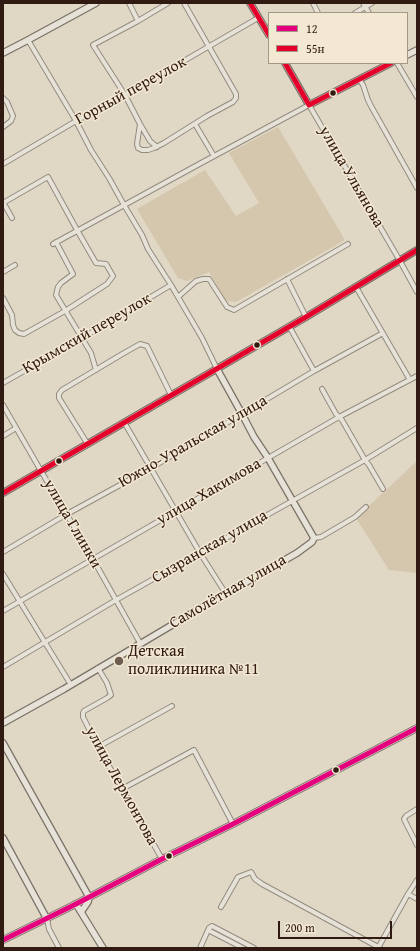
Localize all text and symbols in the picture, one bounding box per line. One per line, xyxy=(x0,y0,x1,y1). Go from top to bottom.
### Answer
legend xyxy=(268,12,408,64)
text: 12 xyxy=(306,20,318,37)
text: 55н xyxy=(306,40,325,57)
street label: Горный переулок xyxy=(72,52,190,130)
unlabelled marker xyxy=(328,88,338,98)
street label: улица Ульянова xyxy=(314,123,388,231)
street label: Крымский переулок xyxy=(19,289,155,379)
unlabelled marker xyxy=(252,340,262,350)
street label: Южно-Уральская улица xyxy=(115,392,271,492)
street label: улица Хакимова xyxy=(153,454,265,530)
unlabelled marker xyxy=(54,456,64,466)
street label: улица Глинки xyxy=(39,476,105,572)
street label: Сызранская улица xyxy=(149,506,271,588)
street label: Самолётная улица xyxy=(166,551,290,633)
place label: Детская поликлиника №11 xyxy=(128,642,259,680)
marker: Детская поликлиника №11 xyxy=(113,655,125,667)
street label: улица Лермонтова xyxy=(80,723,162,849)
unlabelled marker xyxy=(331,765,341,775)
unlabelled marker xyxy=(164,851,174,861)
scale bar xyxy=(280,913,394,939)
text: 200 m xyxy=(285,919,315,936)

